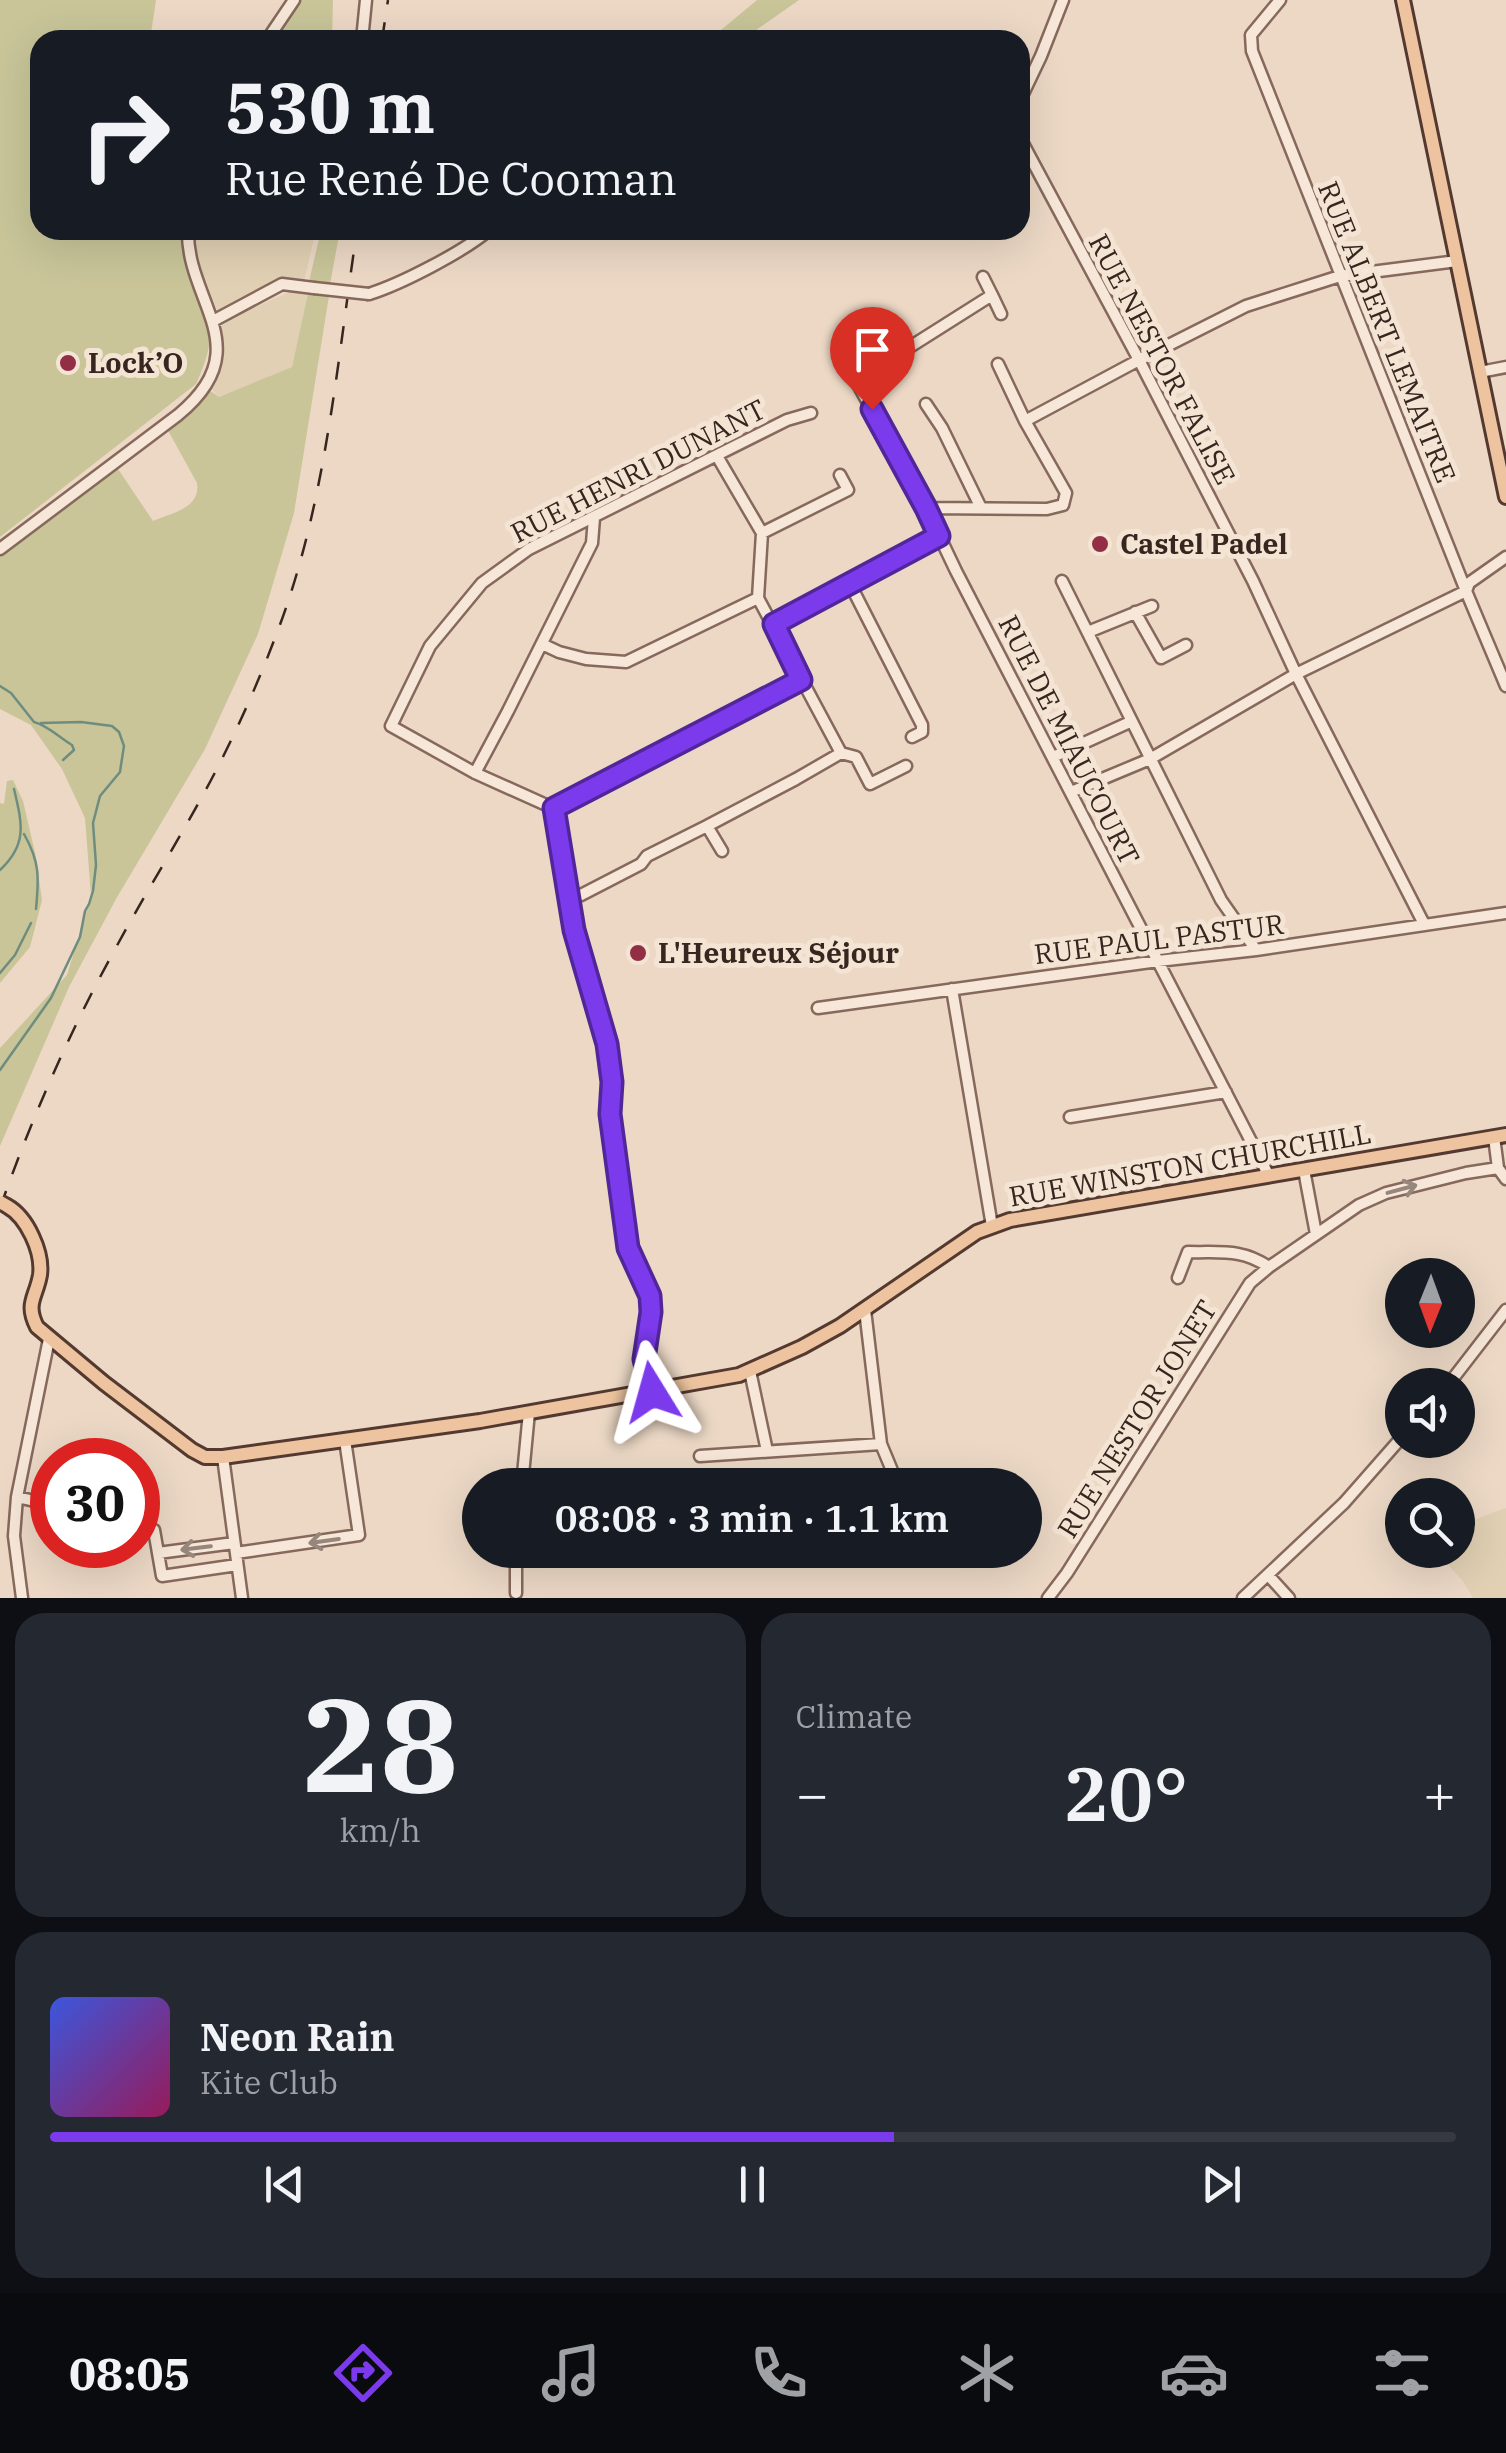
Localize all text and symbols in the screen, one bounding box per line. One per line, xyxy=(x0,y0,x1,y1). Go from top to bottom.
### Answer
text: 530 m xyxy=(225,61,435,152)
icon: right xyxy=(60,70,190,200)
text: Rue René De Cooman xyxy=(225,149,677,207)
street label: RUE ALBERT LEMAITRE xyxy=(1310,176,1465,488)
street label: RUE NESTOR FALISE xyxy=(1081,227,1244,490)
pin xyxy=(830,307,915,410)
icon: arrive xyxy=(845,322,900,377)
place label: Lock’O xyxy=(88,344,184,381)
marker: Lock’O xyxy=(57,352,79,374)
street label: RUE HENRI DUNANT xyxy=(504,390,772,551)
place label: Castel Padel xyxy=(1120,525,1288,562)
marker: Castel Padel xyxy=(1089,533,1111,555)
street label: RUE DE MIAUCOURT xyxy=(990,609,1149,871)
street label: RUE PAUL PASTUR xyxy=(1032,905,1286,972)
place label: L'Heureux Séjour xyxy=(658,934,899,971)
marker: L'Heureux Séjour xyxy=(627,942,649,964)
street label: RUE WINSTON CHURCHILL xyxy=(1006,1114,1374,1215)
one-way arrow xyxy=(1386,1178,1417,1197)
north arrow xyxy=(1385,1258,1475,1348)
map controls xyxy=(1385,1258,1475,1568)
street label: RUE NESTOR JONET xyxy=(1048,1293,1225,1545)
position arrow xyxy=(600,1340,704,1444)
button: sound xyxy=(1385,1368,1475,1458)
speed limit sign: 30 xyxy=(30,1438,160,1568)
button: search xyxy=(1385,1478,1475,1568)
text: 08:08 · 3 min · 1.1 km xyxy=(555,1493,949,1542)
one-way arrow xyxy=(308,1533,340,1551)
one-way arrow xyxy=(181,1539,213,1558)
text: 28 xyxy=(302,1659,458,1828)
text: Climate xyxy=(796,1695,912,1737)
text: 20° xyxy=(1063,1744,1188,1842)
text: − xyxy=(796,1758,829,1829)
text: + xyxy=(1423,1758,1456,1829)
text: km/h xyxy=(340,1809,421,1851)
text: Neon Rain xyxy=(200,2012,395,2061)
text: Kite Club xyxy=(200,2061,338,2103)
icon: previous xyxy=(257,2157,312,2212)
icon: pause xyxy=(725,2157,780,2212)
icon: next xyxy=(1194,2157,1249,2212)
icon: directions xyxy=(328,2338,398,2408)
icon: music xyxy=(536,2338,606,2408)
icon: phone xyxy=(744,2338,814,2408)
icon: climate xyxy=(952,2338,1022,2408)
icon: car xyxy=(1159,2338,1229,2408)
icon: filters xyxy=(1367,2338,1437,2408)
text: 08:05 xyxy=(69,2344,191,2402)

